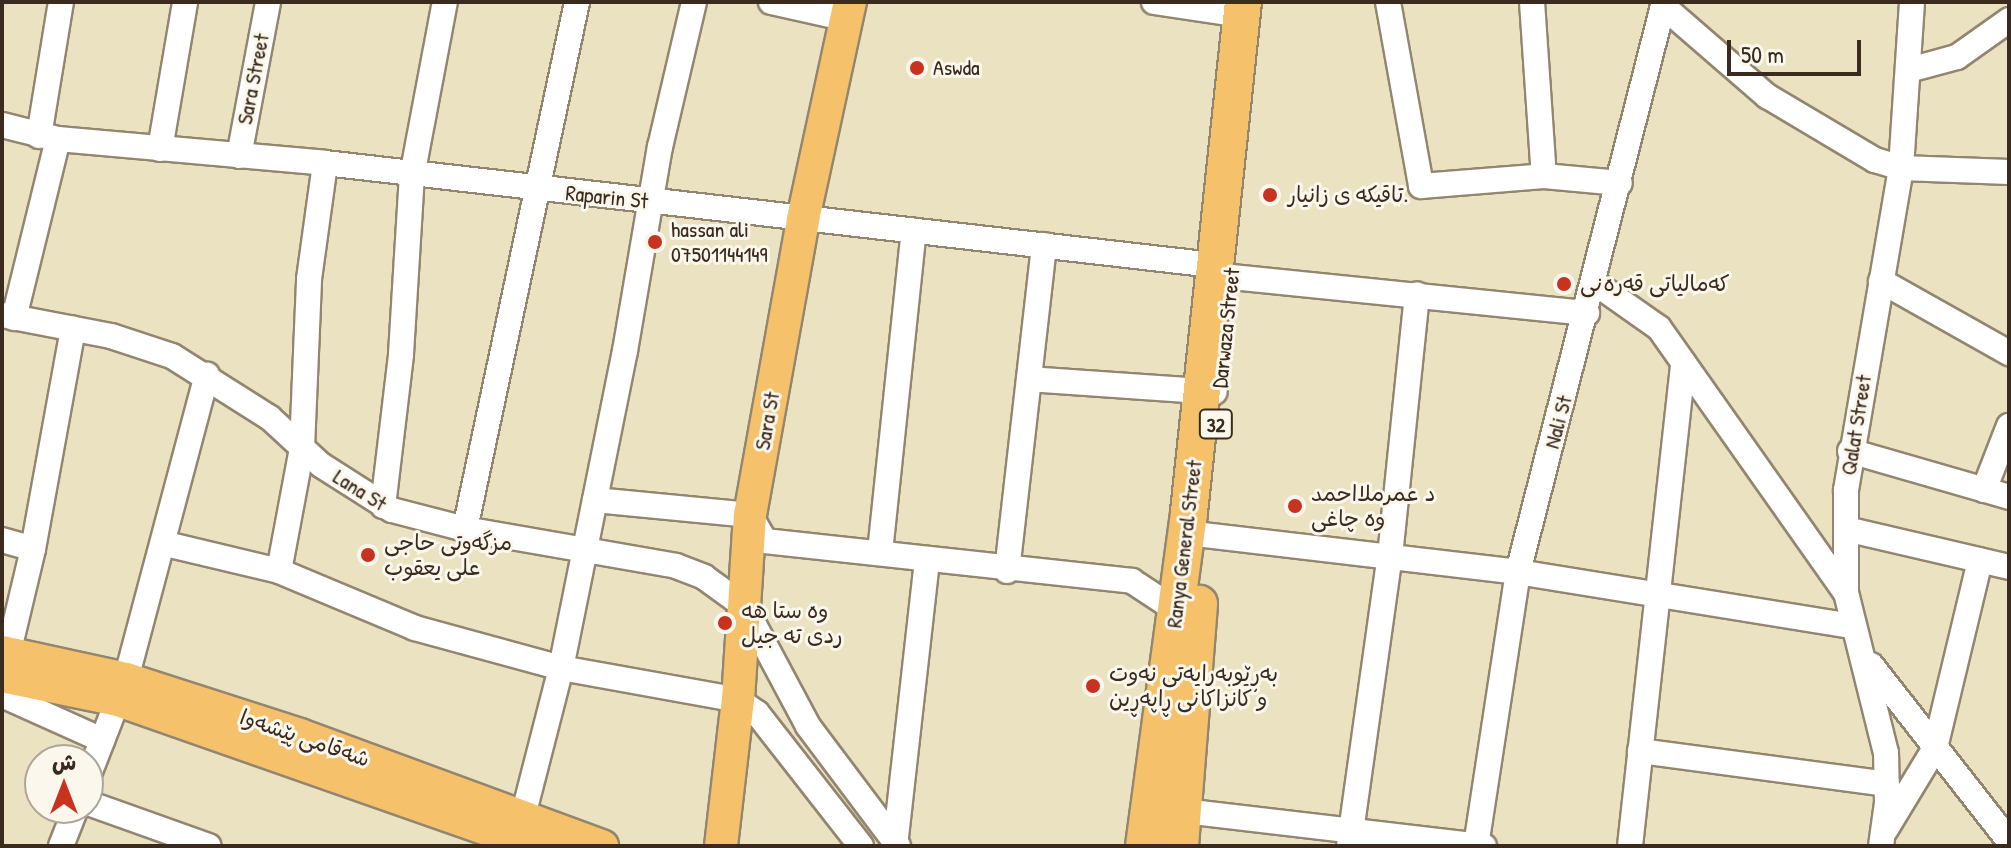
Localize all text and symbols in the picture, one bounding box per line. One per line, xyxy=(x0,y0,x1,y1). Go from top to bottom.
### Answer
scale bar xyxy=(1731,24,1865,74)
street label: Sara Street xyxy=(231,31,275,127)
text: 50 m xyxy=(1741,38,1784,70)
place label: Aswda xyxy=(933,55,980,81)
marker: Aswda xyxy=(908,59,926,77)
street label: Raparin St xyxy=(564,180,650,214)
place label: تاقيكه ى زانيار. xyxy=(1288,182,1408,208)
marker: تاقيكه ى زانيار. xyxy=(1259,184,1281,206)
place label: hassan ali 07501144149 xyxy=(671,216,768,268)
marker: hassan ali 07501144149 xyxy=(646,233,664,251)
street label: Darwaza Street xyxy=(1207,267,1245,389)
place label: کەمالیاتی قەرەنی xyxy=(1580,271,1730,297)
marker: کەمالیاتی قەرەنی xyxy=(1555,275,1573,293)
street label: Qalat Street xyxy=(1835,373,1877,477)
street label: Sara St xyxy=(749,390,785,452)
street label: Nali St xyxy=(1538,393,1578,451)
road number: 32 xyxy=(1198,408,1234,440)
street label: Ranya General Street xyxy=(1161,459,1207,629)
street label: Lana St xyxy=(328,463,392,517)
place label: د عمرملااحمد وه چاغى xyxy=(1311,480,1435,532)
marker: د عمرملااحمد وه چاغى xyxy=(1286,497,1304,515)
place label: مزگەوتی حاجی علی یعقوب xyxy=(384,529,512,580)
marker: مزگەوتی حاجی علی یعقوب xyxy=(359,546,377,564)
place label: وه ستا هه ردى ته جيل xyxy=(741,597,843,648)
marker: وه ستا هه ردى ته جيل xyxy=(716,614,734,632)
place label: بەڕێوبەرایەتی نەوت و کانزاکانی ڕاپەڕین xyxy=(1109,660,1278,712)
marker: بەڕێوبەرایەتی نەوت و کانزاکانی ڕاپەڕین xyxy=(1084,677,1102,695)
street label: شەقامی پێشەوا xyxy=(237,703,373,773)
north arrow xyxy=(24,744,104,824)
text: ش xyxy=(52,747,76,777)

